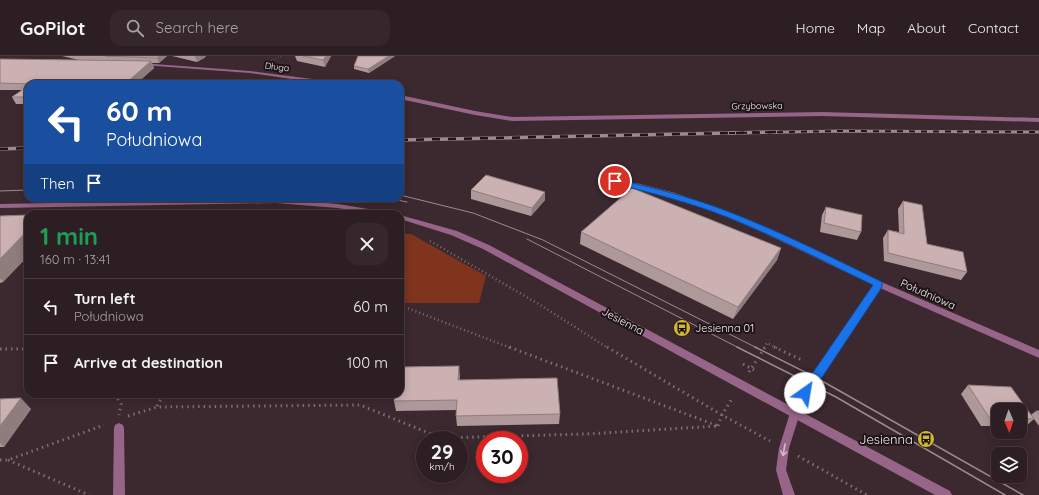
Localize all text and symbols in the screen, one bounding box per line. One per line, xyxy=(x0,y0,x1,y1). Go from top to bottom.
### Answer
search box xyxy=(110,10,390,46)
text: GoPilot xyxy=(20,16,86,40)
icon: search xyxy=(124,17,146,39)
text: Search here xyxy=(156,18,238,37)
text: Home xyxy=(796,19,835,37)
text: Map xyxy=(857,19,885,37)
text: About xyxy=(907,19,946,37)
text: Contact xyxy=(968,19,1019,37)
street label: Długa xyxy=(264,60,290,73)
text: 60 m xyxy=(106,93,172,128)
icon: left xyxy=(40,96,92,148)
street label: Grzybowska xyxy=(731,100,783,111)
text: Południowa xyxy=(106,128,202,151)
pin xyxy=(598,164,632,198)
icon: arrive xyxy=(604,170,626,192)
icon: arrive xyxy=(83,172,105,194)
text: Then xyxy=(40,174,75,193)
text: 1 min xyxy=(40,221,98,251)
button: close xyxy=(346,223,388,265)
text: 160 m · 13:41 xyxy=(40,251,110,267)
street label: Południowa xyxy=(898,276,958,312)
text: Turn left xyxy=(74,289,136,308)
icon: left xyxy=(40,296,62,318)
text: 60 m xyxy=(353,297,388,316)
street label: Jesienna xyxy=(600,304,646,338)
text: Południowa xyxy=(74,308,144,324)
bus stop icon: Jesienna 01 xyxy=(672,318,692,338)
place label: Jesienna 01 xyxy=(695,321,754,335)
icon: arrive xyxy=(40,352,62,374)
text: Arrive at destination xyxy=(74,353,223,372)
text: 100 m xyxy=(347,353,388,372)
position arrow xyxy=(784,372,826,414)
north arrow xyxy=(991,403,1027,439)
map controls xyxy=(991,403,1027,483)
bus stop icon: Jesienna xyxy=(916,429,936,449)
speed limit sign: 30 xyxy=(476,431,528,483)
place label: Jesienna xyxy=(859,431,913,447)
text: 29 xyxy=(431,439,453,464)
one-way arrow xyxy=(779,443,787,456)
button: layers xyxy=(991,447,1027,483)
text: km/h xyxy=(429,460,455,473)

